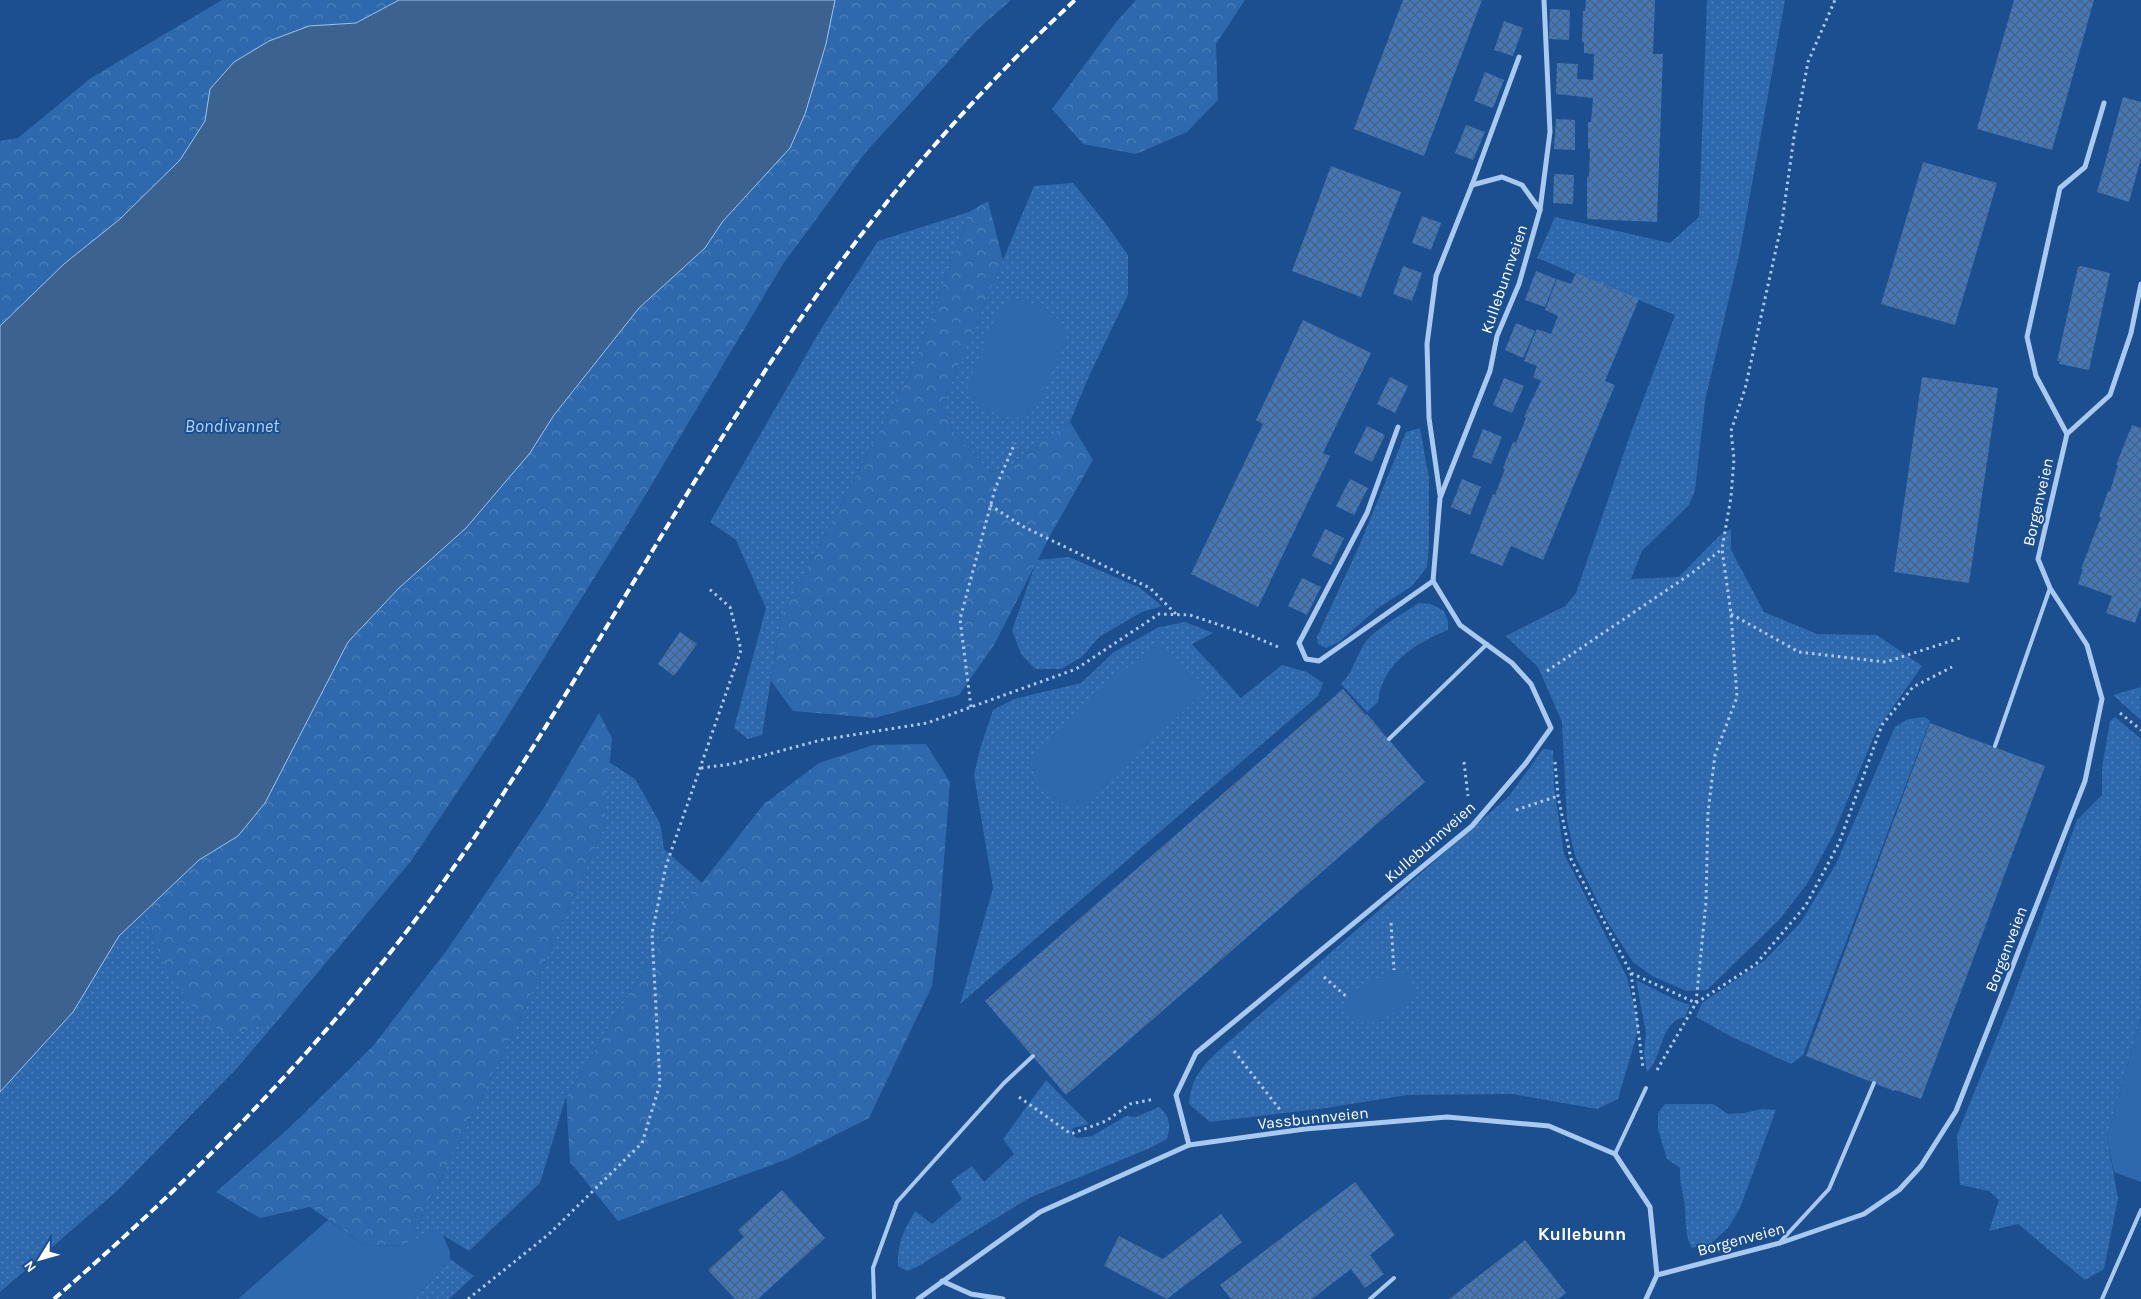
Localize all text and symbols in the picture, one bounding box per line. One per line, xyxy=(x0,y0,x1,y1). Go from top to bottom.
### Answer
street label: Kullebunnveien xyxy=(1476,222,1532,336)
water label: Bondivannet xyxy=(185,415,280,437)
street label: Borgenveien xyxy=(2019,456,2057,548)
street label: Kullebunnveien xyxy=(1381,797,1479,887)
street label: Borgenveien xyxy=(1981,904,2031,994)
street label: Vassbunnveien xyxy=(1257,1103,1369,1133)
street label: Borgenveien xyxy=(1695,1218,1787,1260)
district label: Kullebunn xyxy=(1538,1223,1626,1245)
north arrow xyxy=(15,1234,65,1284)
text: N xyxy=(20,1257,40,1276)

